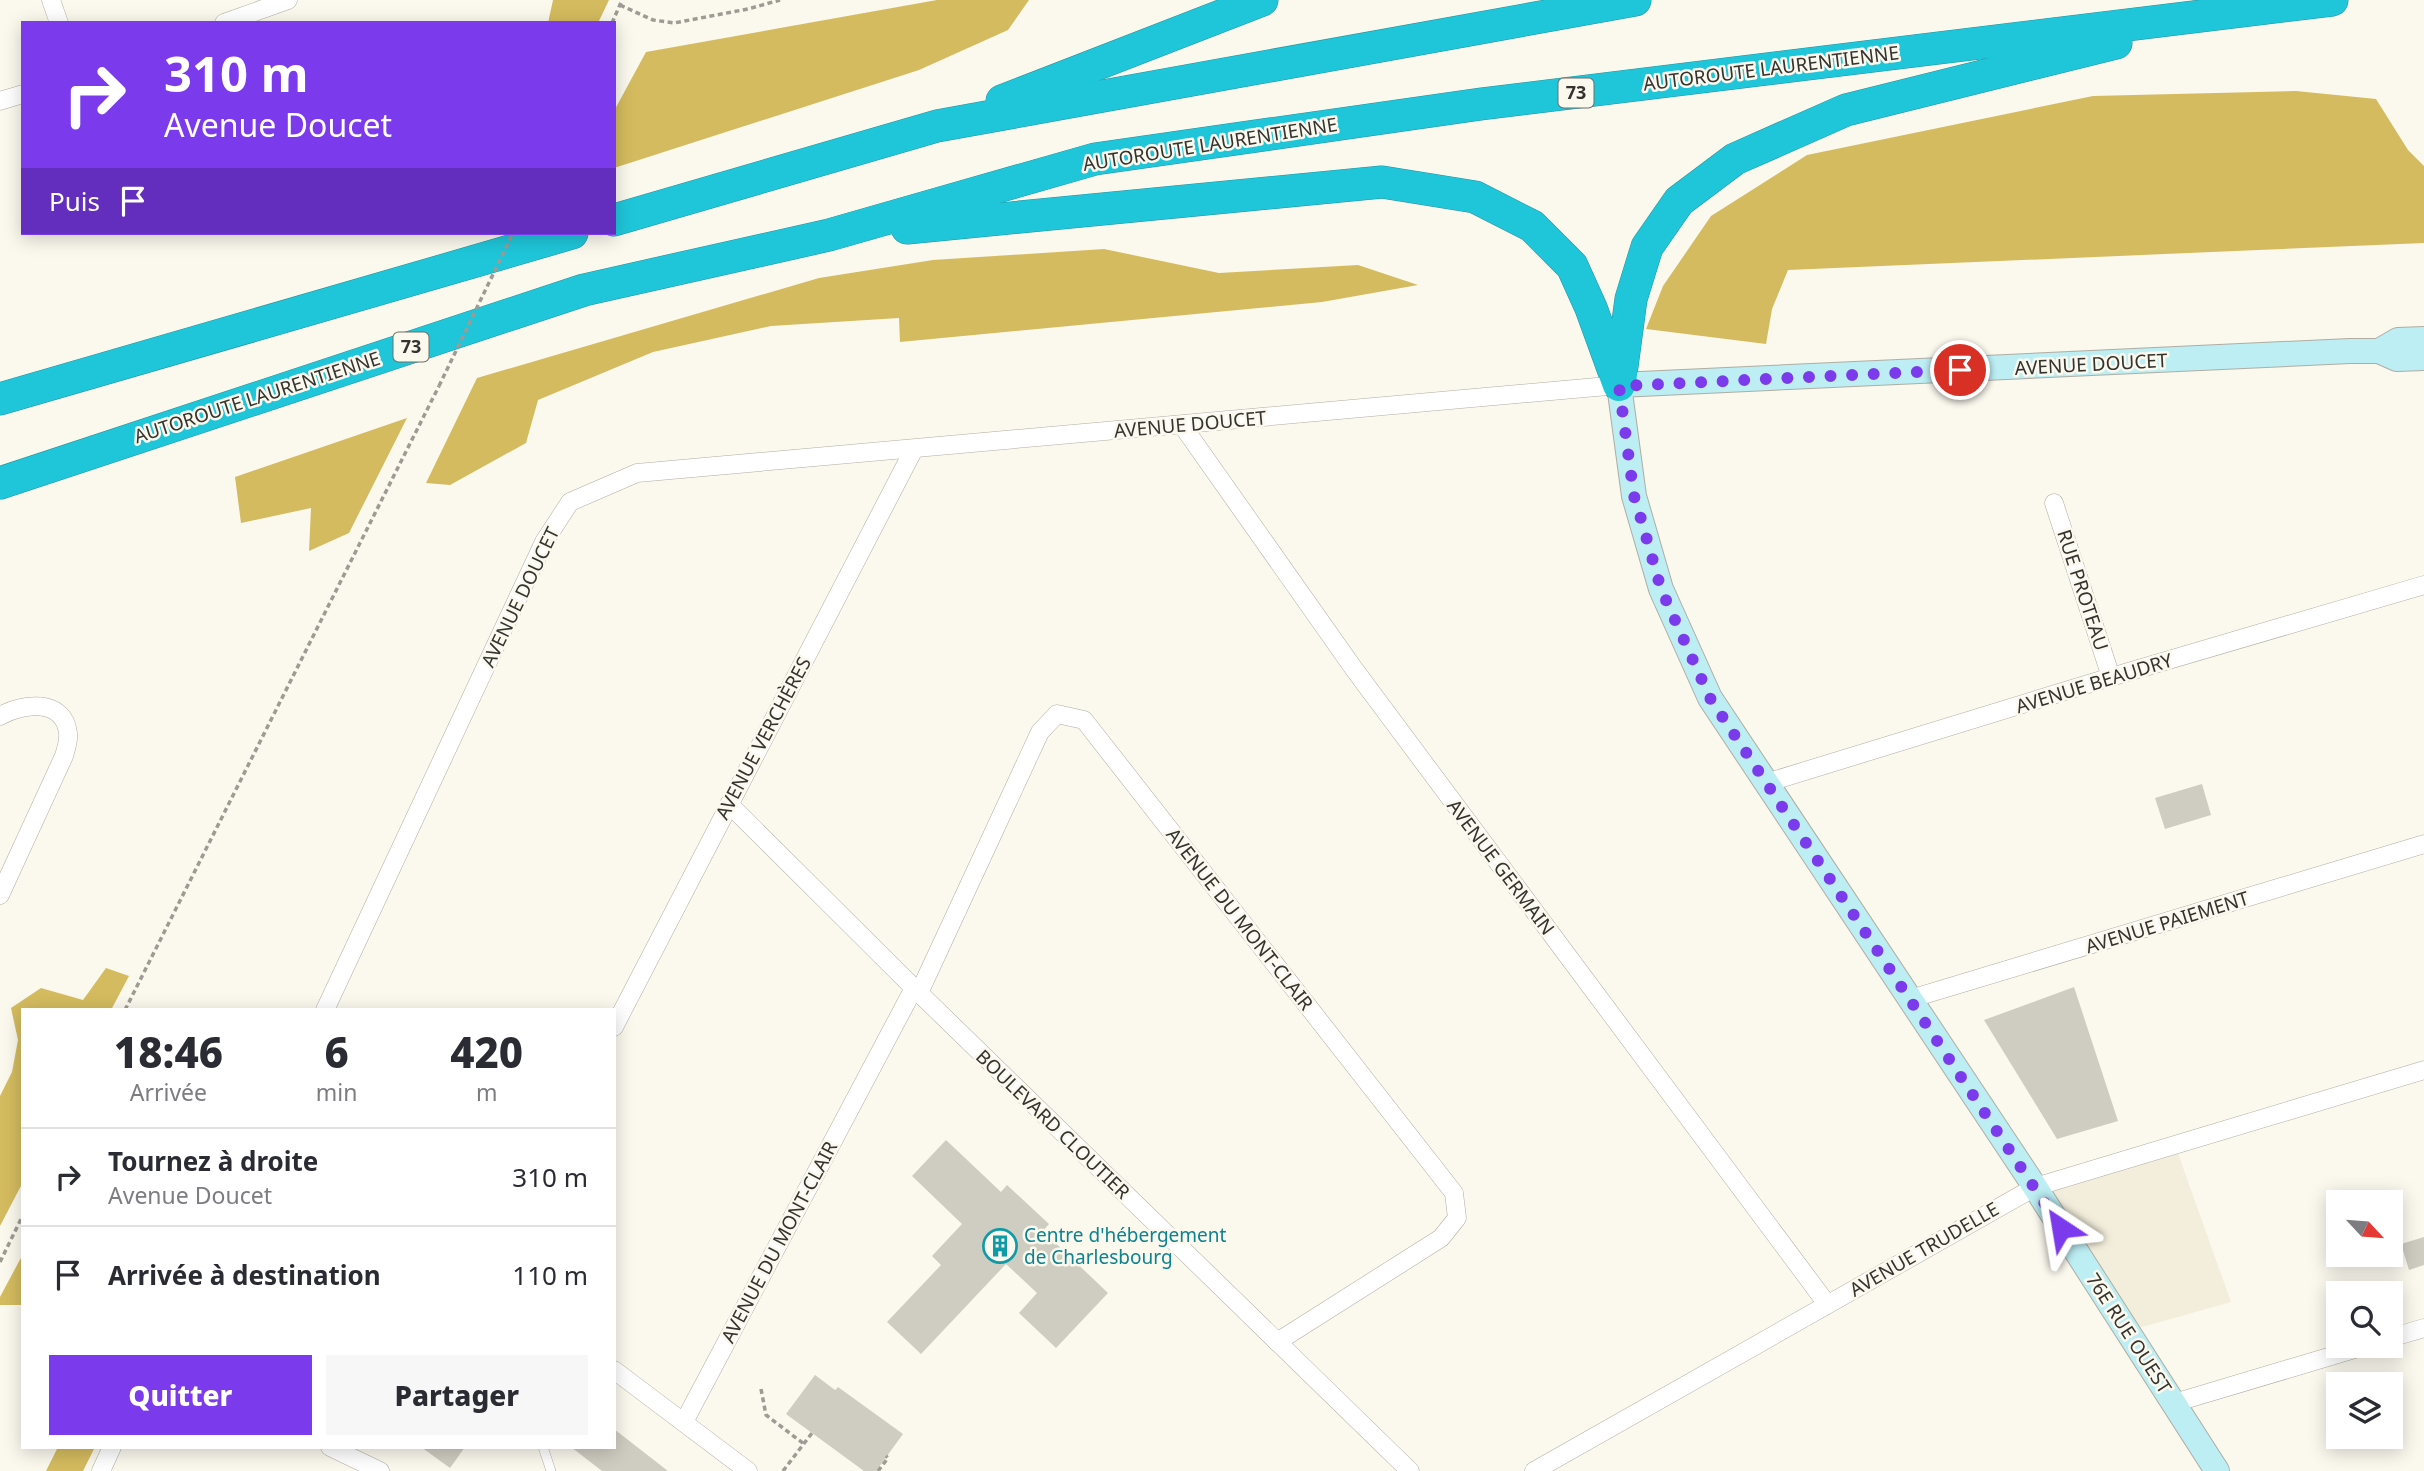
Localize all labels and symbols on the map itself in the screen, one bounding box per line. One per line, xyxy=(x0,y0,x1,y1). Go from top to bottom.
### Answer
street label: AUTOROUTE LAURENTIENNE xyxy=(1642,39,1900,97)
road number: 73 xyxy=(1558,78,1594,108)
street label: AUTOROUTE LAURENTIENNE xyxy=(1081,111,1339,177)
road number: 73 xyxy=(394,332,428,362)
pin xyxy=(1930,340,1990,400)
street label: AUTOROUTE LAURENTIENNE xyxy=(131,345,383,449)
street label: AVENUE DOUCET xyxy=(2014,347,2168,381)
street label: AVENUE DOUCET xyxy=(1113,404,1268,444)
street label: AVENUE DOUCET xyxy=(475,522,565,671)
street label: RUE PROTEAU xyxy=(2051,526,2115,654)
street label: AVENUE BEAUDRY xyxy=(2012,647,2176,719)
street label: AVENUE VERCHÈRES xyxy=(709,652,817,824)
street label: AVENUE GERMAIN xyxy=(1441,794,1561,940)
street label: AVENUE DU MONT-CLAIR xyxy=(1161,822,1320,1016)
street label: AVENUE PAIEMENT xyxy=(2082,885,2252,959)
street label: BOULEVARD CLOUTIER xyxy=(970,1044,1136,1205)
street label: AVENUE DU MONT-CLAIR xyxy=(715,1137,843,1347)
north arrow xyxy=(2326,1190,2403,1267)
position arrow xyxy=(2024,1191,2098,1265)
street label: AVENUE TRUDELLE xyxy=(1845,1196,2003,1302)
place label: Centre d'hébergement de Charlesbourg xyxy=(1024,1222,1227,1270)
building icon: Centre d'hébergement de Charlesbourg xyxy=(981,1227,1019,1265)
street label: 76E RUE OUEST xyxy=(2080,1268,2178,1399)

